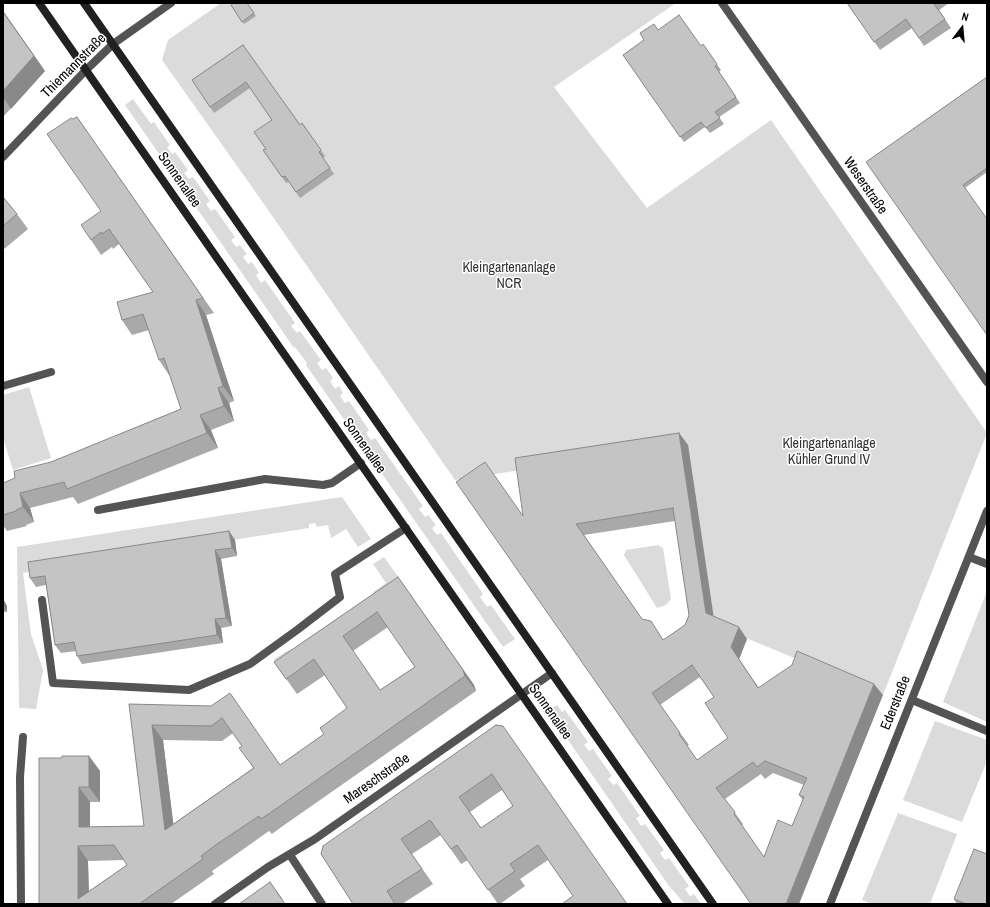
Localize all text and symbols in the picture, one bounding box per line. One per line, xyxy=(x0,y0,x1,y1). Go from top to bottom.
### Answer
north arrow xyxy=(942,8,982,48)
text: N xyxy=(960,9,970,24)
street label: Thiemannstraße xyxy=(38,30,110,102)
street label: Sonnenallee xyxy=(154,149,204,211)
street label: Weserstraße xyxy=(839,154,891,218)
park label: Kleingartenanlage NCR xyxy=(462,260,556,292)
street label: Sonnenallee xyxy=(339,415,389,477)
park label: Kleingartenanlage Kühler Grund IV xyxy=(782,436,876,468)
street label: Ederstraße xyxy=(878,674,914,732)
street label: Sonnenallee xyxy=(525,681,575,743)
street label: Mareschstraße xyxy=(341,750,413,808)

